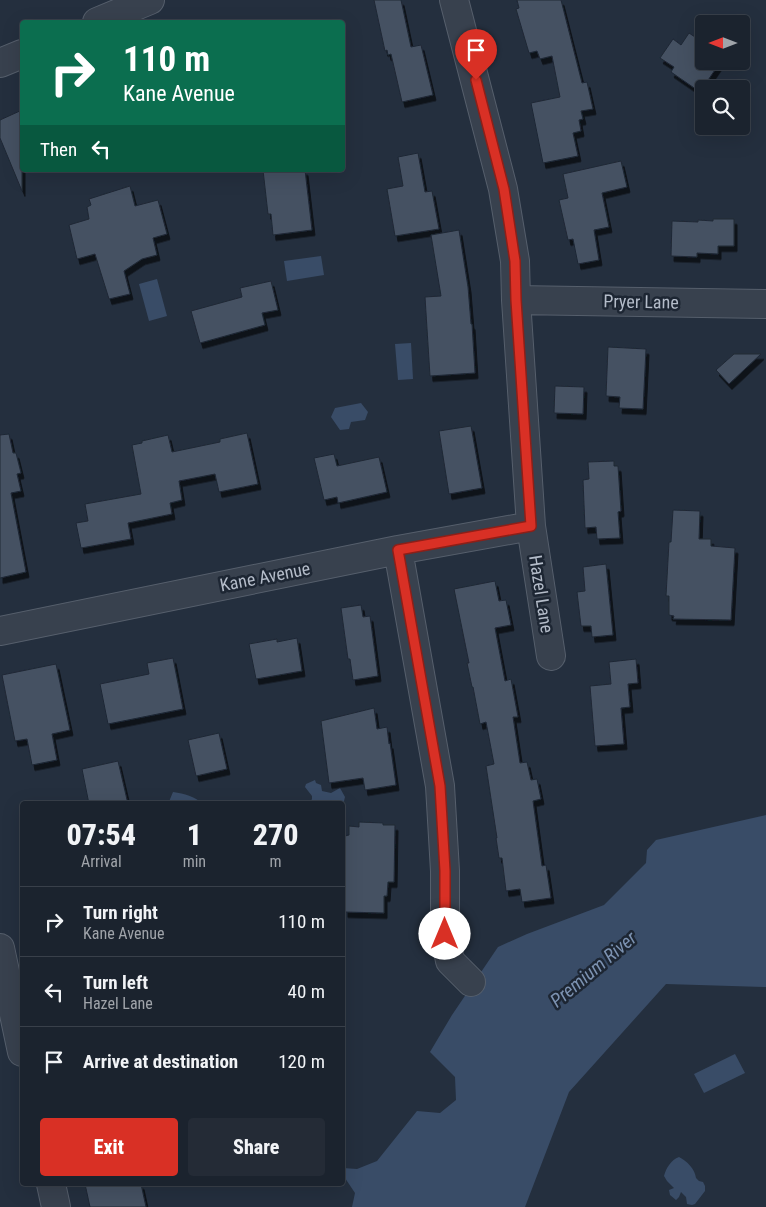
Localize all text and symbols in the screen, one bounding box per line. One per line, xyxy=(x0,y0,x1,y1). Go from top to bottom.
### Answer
north arrow xyxy=(695,15,750,70)
map controls xyxy=(695,15,750,135)
pin xyxy=(455,29,497,80)
icon: arrive xyxy=(462,36,490,64)
text: 110 m xyxy=(123,39,210,80)
icon: right xyxy=(40,40,105,105)
button: search xyxy=(695,80,750,135)
text: Kane Avenue xyxy=(123,81,235,106)
icon: left xyxy=(87,135,115,163)
text: Then xyxy=(40,138,77,161)
street label: Pryer Lane xyxy=(603,290,679,313)
street label: Hazel Lane xyxy=(525,553,558,634)
street label: Kane Avenue xyxy=(218,557,312,596)
text: 07:54 xyxy=(67,817,136,852)
text: 1 xyxy=(187,817,202,852)
text: 270 xyxy=(253,817,298,852)
text: Arrival xyxy=(81,852,122,871)
text: min xyxy=(183,852,206,871)
text: m xyxy=(270,852,282,871)
text: Turn right xyxy=(83,901,158,924)
position arrow xyxy=(418,907,470,959)
icon: right xyxy=(40,908,68,936)
text: 110 m xyxy=(278,910,325,933)
text: Kane Avenue xyxy=(83,924,164,943)
water label: Premium River xyxy=(546,926,641,1012)
text: Turn left xyxy=(83,971,148,994)
icon: left xyxy=(40,978,68,1006)
text: 40 m xyxy=(288,980,325,1003)
text: Hazel Lane xyxy=(83,994,153,1013)
icon: arrive xyxy=(40,1048,68,1076)
text: Arrive at destination xyxy=(83,1050,238,1073)
text: 120 m xyxy=(278,1050,325,1073)
button: Exit xyxy=(40,1118,178,1176)
button: Share xyxy=(188,1118,325,1176)

